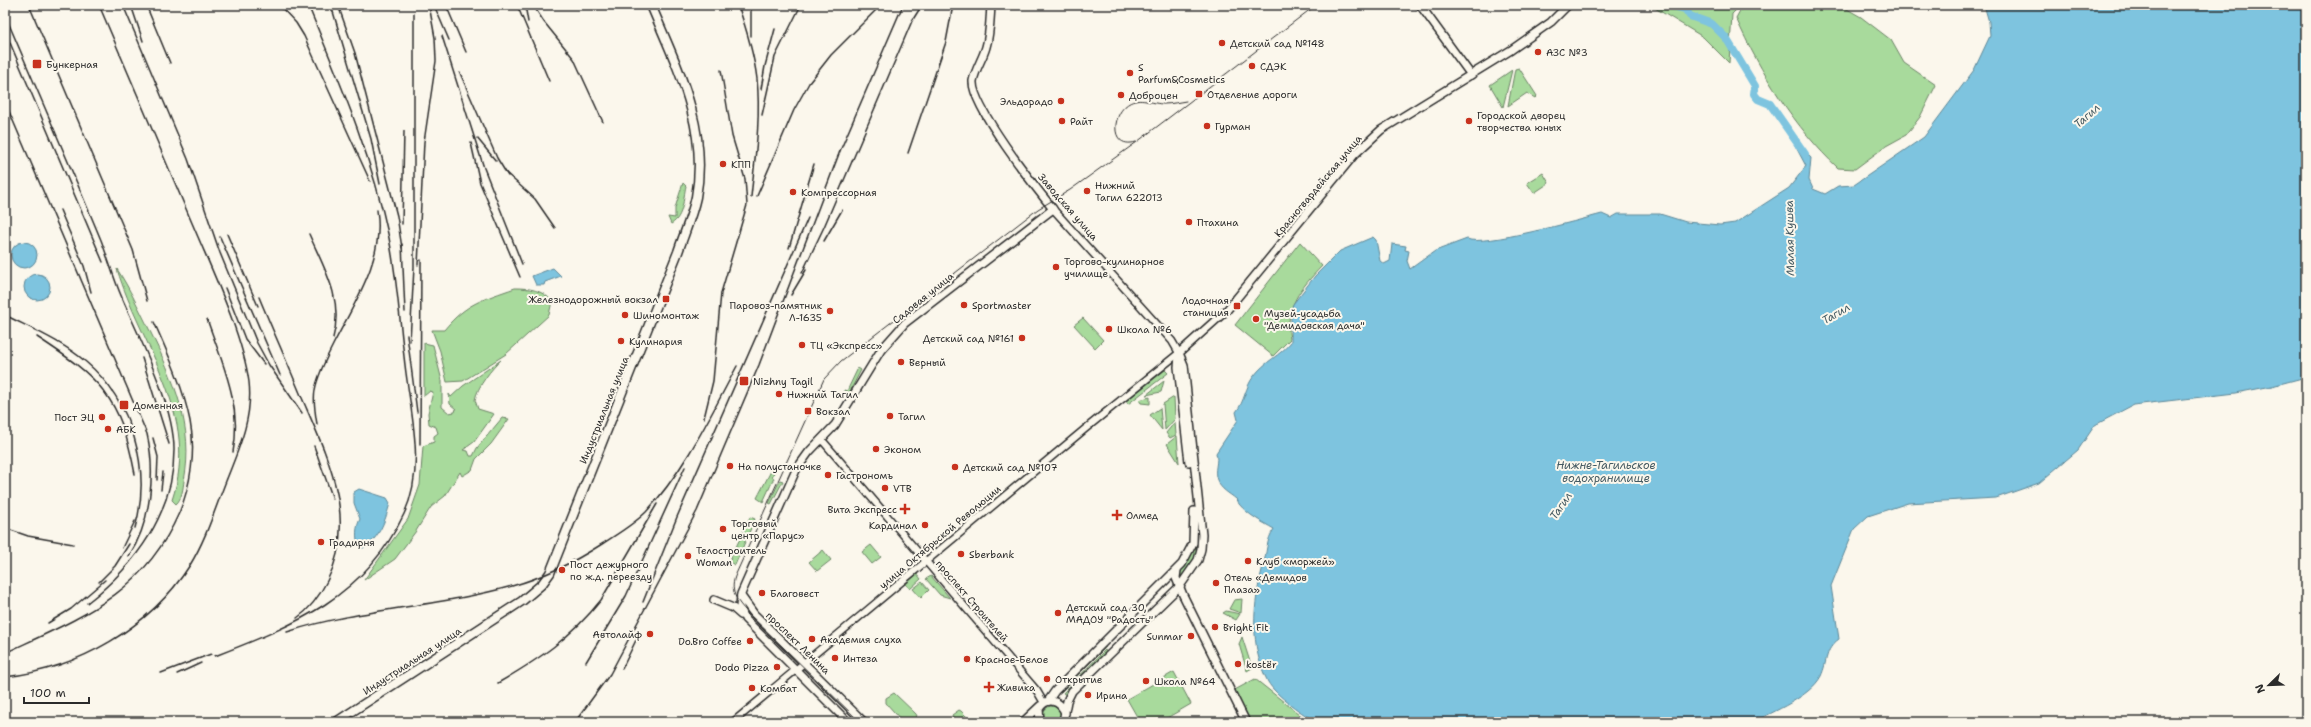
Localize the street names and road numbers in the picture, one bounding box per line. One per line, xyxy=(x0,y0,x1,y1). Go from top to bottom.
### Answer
street label: Красногвардейская улица xyxy=(1271,132,1365,240)
street label: Заводская улица xyxy=(1035,171,1101,244)
street label: Садовая улица xyxy=(890,269,957,327)
street label: Индустриальная улица xyxy=(576,354,632,466)
street label: улица Октябрьской Революции xyxy=(877,482,1004,592)
street label: проспект Строителей xyxy=(933,558,1011,645)
street label: проспект Ленина xyxy=(763,609,833,677)
street label: Индустриальная улица xyxy=(360,624,464,698)

